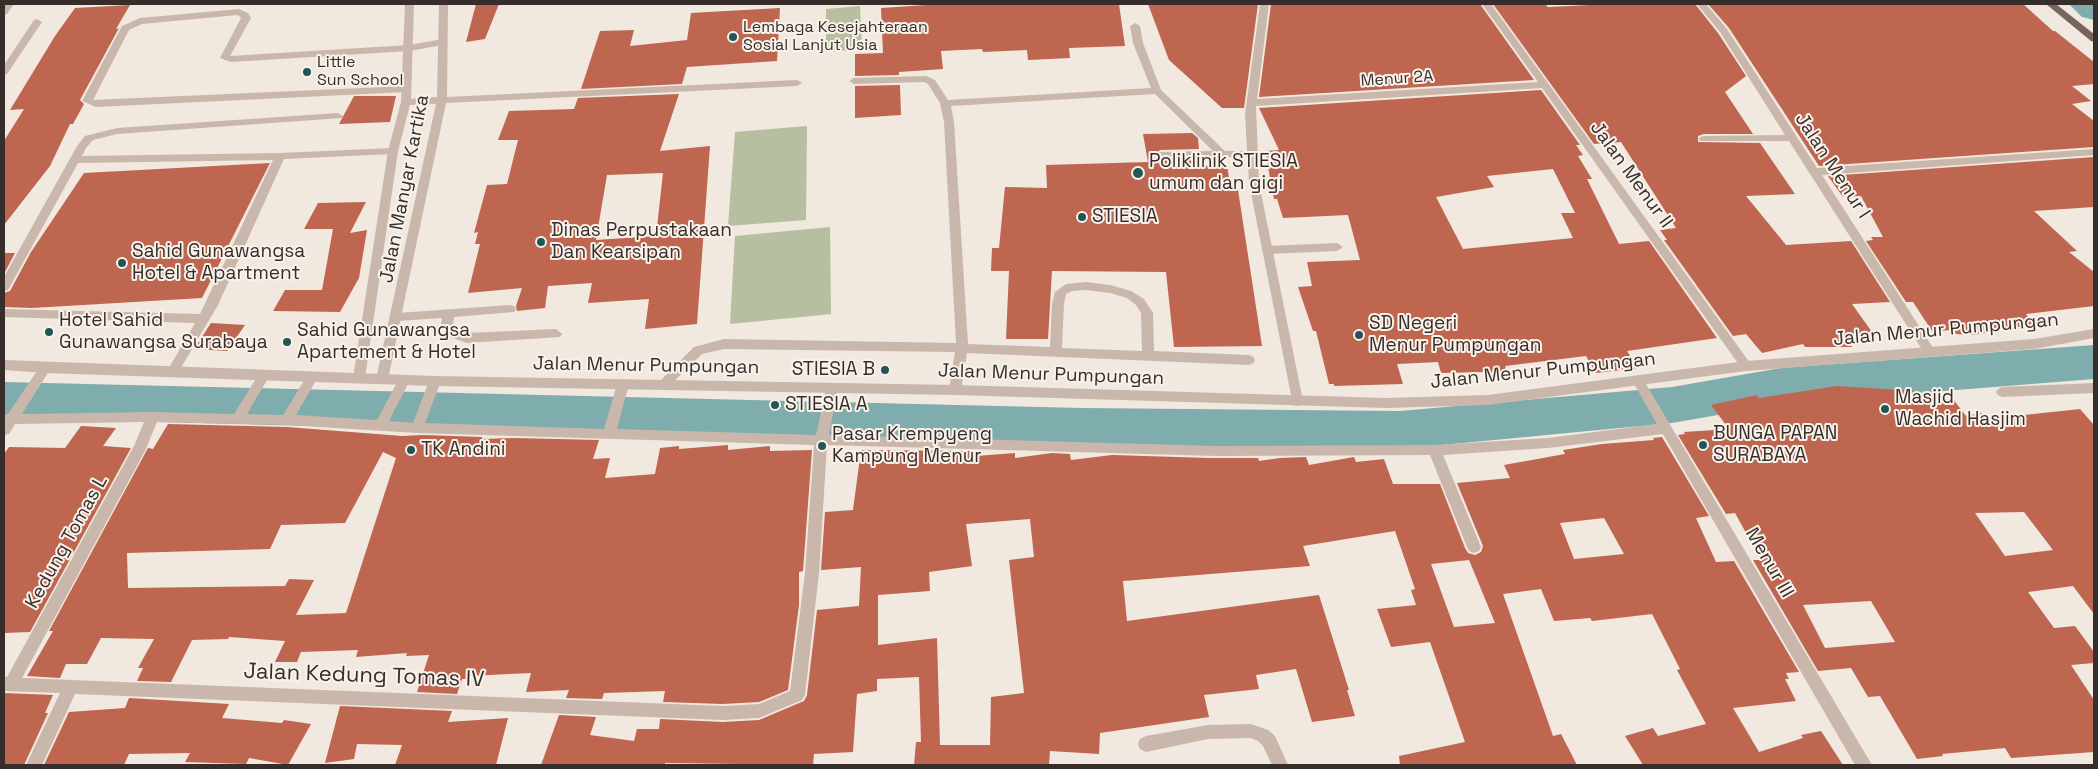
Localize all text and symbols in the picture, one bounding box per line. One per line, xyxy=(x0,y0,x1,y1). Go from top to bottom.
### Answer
place label: Lembaga Kesejahteraan Sosial Lanjut Usia xyxy=(743,18,928,56)
marker: Lembaga Kesejahteraan Sosial Lanjut Usia xyxy=(727,31,739,43)
place label: Little Sun School xyxy=(317,53,403,91)
marker: Little Sun School xyxy=(301,66,313,78)
street label: Menur 2A xyxy=(1360,67,1434,91)
street label: Jalan Manyar Kartika xyxy=(376,93,434,285)
street label: Jalan Menur I xyxy=(1789,109,1875,223)
street label: Jalan Menur II xyxy=(1585,117,1677,233)
place label: Poliklinik STIESIA umum dan gigi xyxy=(1149,151,1298,195)
marker: Poliklinik STIESIA umum dan gigi xyxy=(1131,166,1145,180)
place label: STIESIA xyxy=(1092,206,1158,228)
marker: STIESIA xyxy=(1076,211,1088,223)
place label: Dinas Perpustakaan Dan Kearsipan xyxy=(551,220,732,264)
marker: Dinas Perpustakaan Dan Kearsipan xyxy=(535,236,547,248)
place label: Sahid Gunawangsa Hotel & Apartment xyxy=(132,241,305,285)
marker: Sahid Gunawangsa Hotel & Apartment xyxy=(116,257,128,269)
street label: Jalan Menur Pumpungan xyxy=(1832,309,2060,351)
place label: Hotel Sahid Gunawangsa Surabaya xyxy=(59,310,268,354)
place label: SD Negeri Menur Pumpungan xyxy=(1369,313,1542,357)
place label: Sahid Gunawangsa Apartement & Hotel xyxy=(297,320,476,364)
marker: Hotel Sahid Gunawangsa Surabaya xyxy=(43,326,55,338)
marker: SD Negeri Menur Pumpungan xyxy=(1353,329,1365,341)
marker: Sahid Gunawangsa Apartement & Hotel xyxy=(281,336,293,348)
street label: Jalan Menur Pumpungan xyxy=(1429,348,1657,394)
street label: Jalan Menur Pumpungan xyxy=(533,353,759,379)
place label: STIESIA B xyxy=(792,359,875,381)
street label: Jalan Menur Pumpungan xyxy=(937,360,1165,390)
marker: STIESIA B xyxy=(879,364,891,376)
place label: Masjid Wachid Hasjim xyxy=(1895,387,2026,431)
place label: STIESIA A xyxy=(785,394,868,416)
marker: STIESIA A xyxy=(769,399,781,411)
marker: Masjid Wachid Hasjim xyxy=(1879,403,1891,415)
place label: BUNGA PAPAN SURABAYA xyxy=(1713,423,1837,467)
place label: Pasar Krempyeng Kampung Menur xyxy=(832,424,992,468)
place label: TK Andini xyxy=(421,439,505,461)
marker: BUNGA PAPAN SURABAYA xyxy=(1697,439,1709,451)
marker: Pasar Krempyeng Kampung Menur xyxy=(816,440,828,452)
marker: TK Andini xyxy=(405,444,417,456)
street label: Kedung Tomas L xyxy=(21,472,113,612)
street label: Menur III xyxy=(1740,524,1798,602)
street label: Jalan Kedung Tomas IV xyxy=(243,659,485,693)

